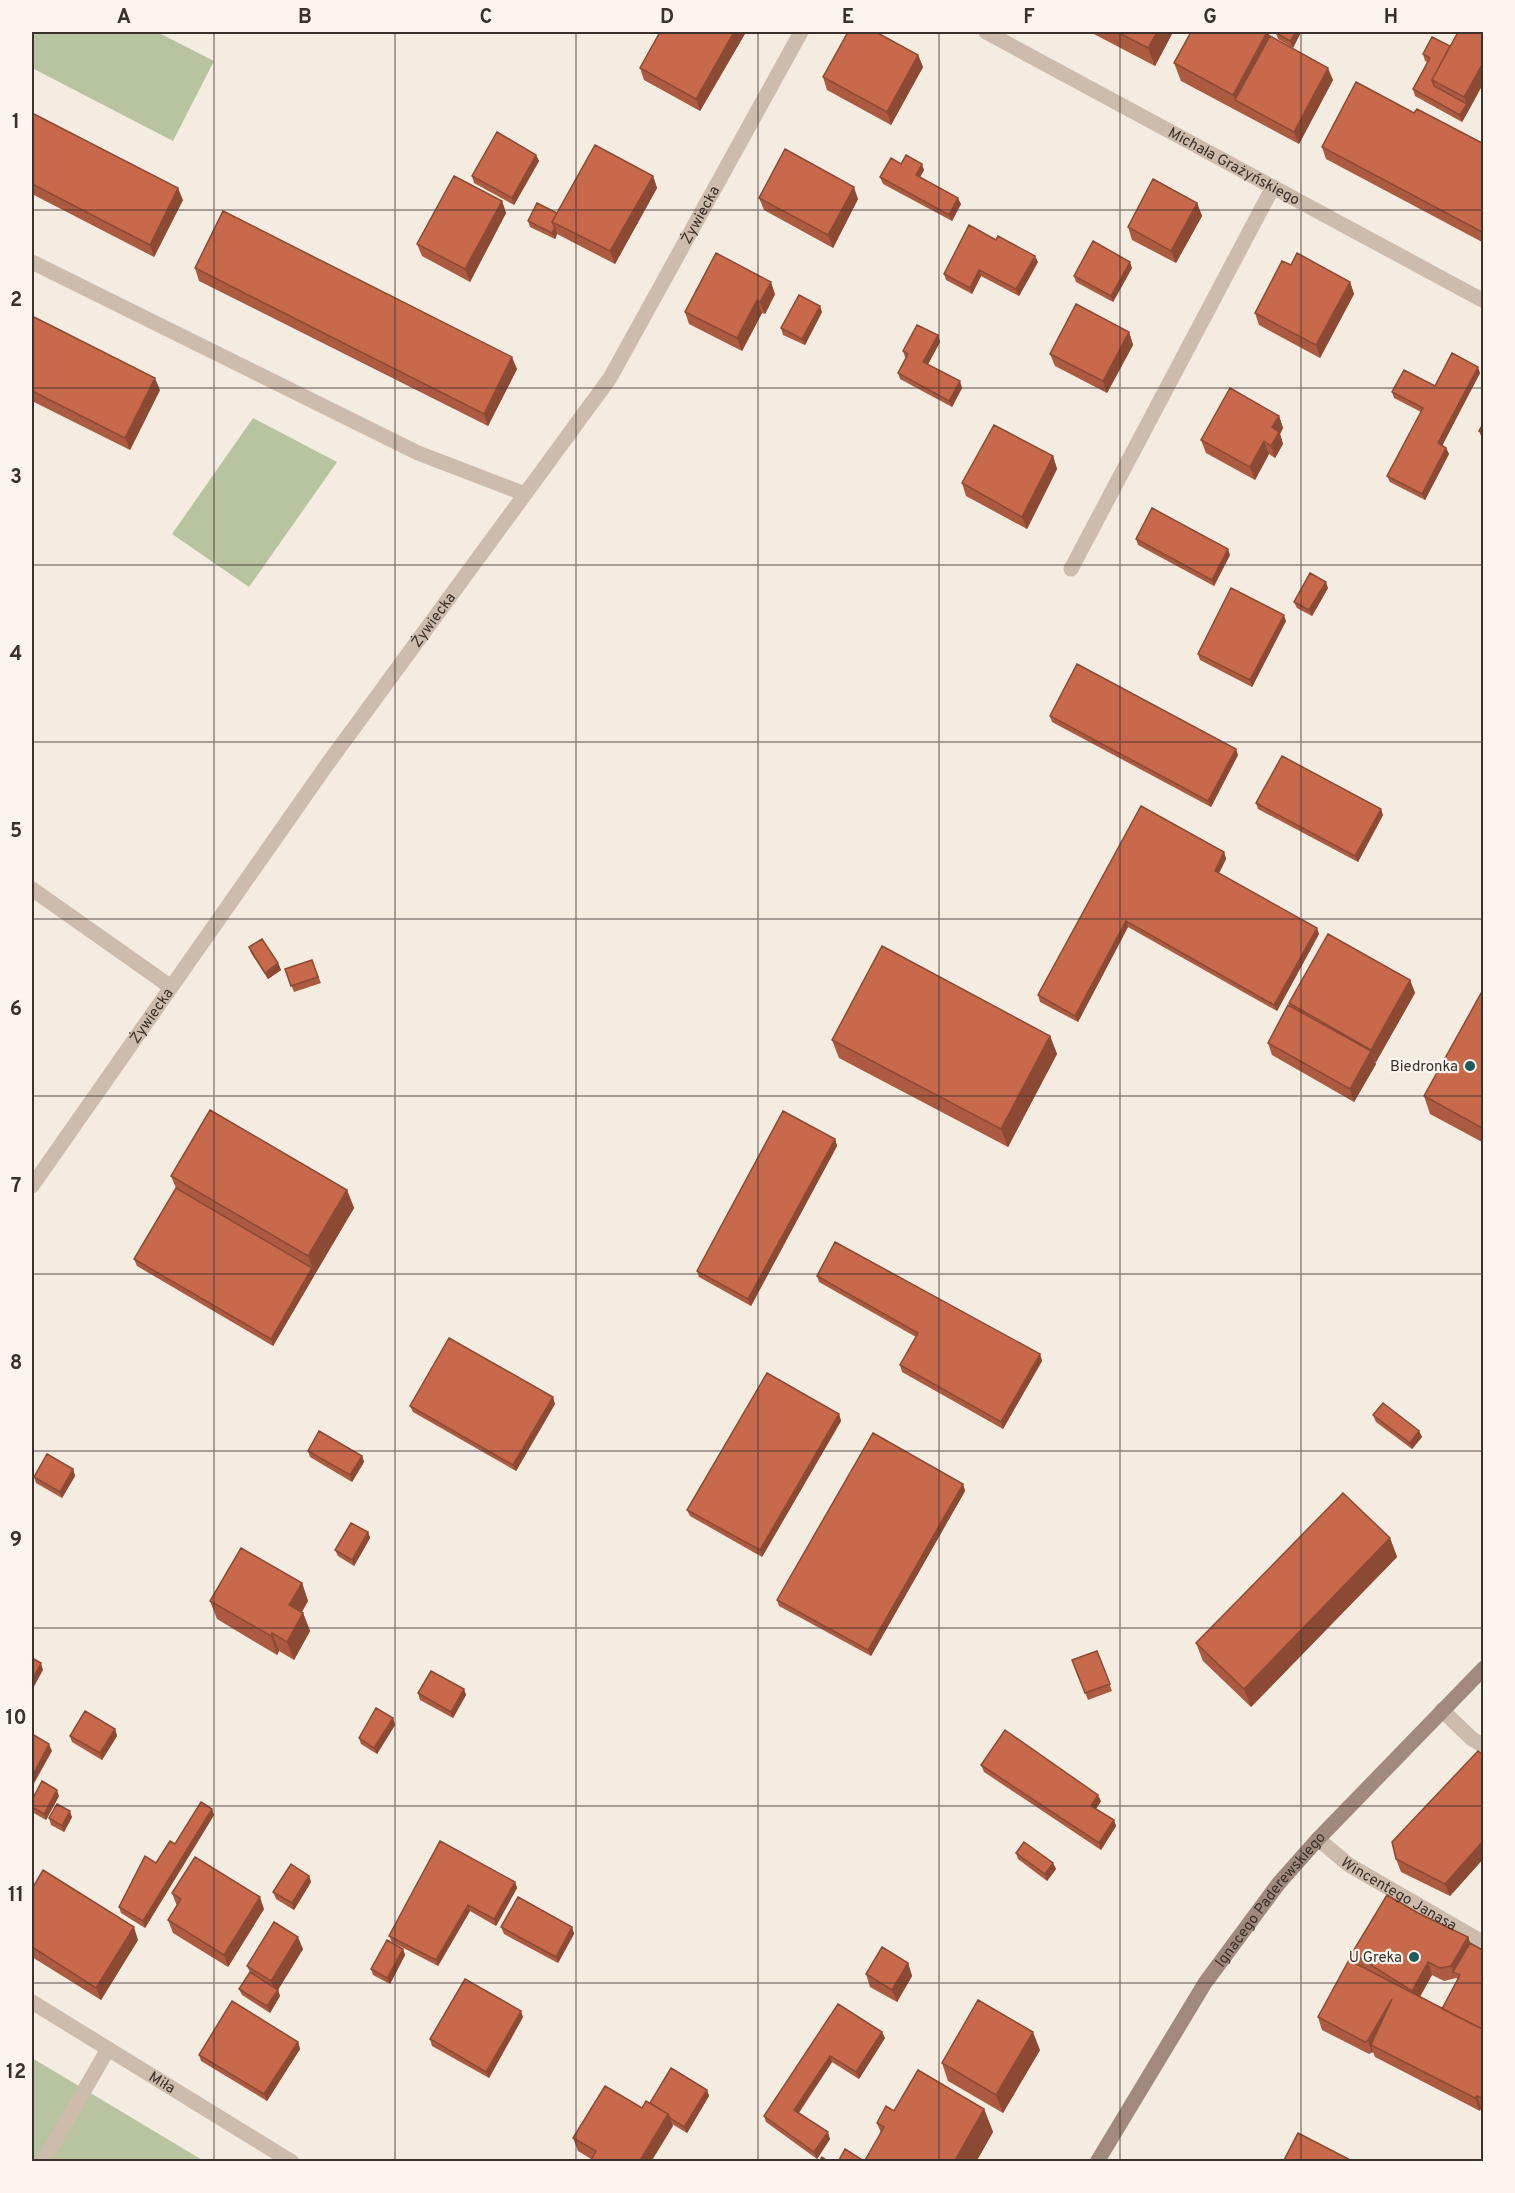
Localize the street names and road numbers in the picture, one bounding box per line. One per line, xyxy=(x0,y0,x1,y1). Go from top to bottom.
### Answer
street label: Michała Grażyńskiego xyxy=(1164,124,1303,211)
street label: Żywiecka xyxy=(677,183,725,248)
street label: Żywiecka xyxy=(407,589,461,652)
street label: Żywiecka xyxy=(126,985,178,1048)
street label: Ignacego Paderewskiego xyxy=(1212,1829,1330,1972)
street label: Wincentego Janasa xyxy=(1336,1854,1459,1936)
street label: Miła xyxy=(145,2068,178,2099)

